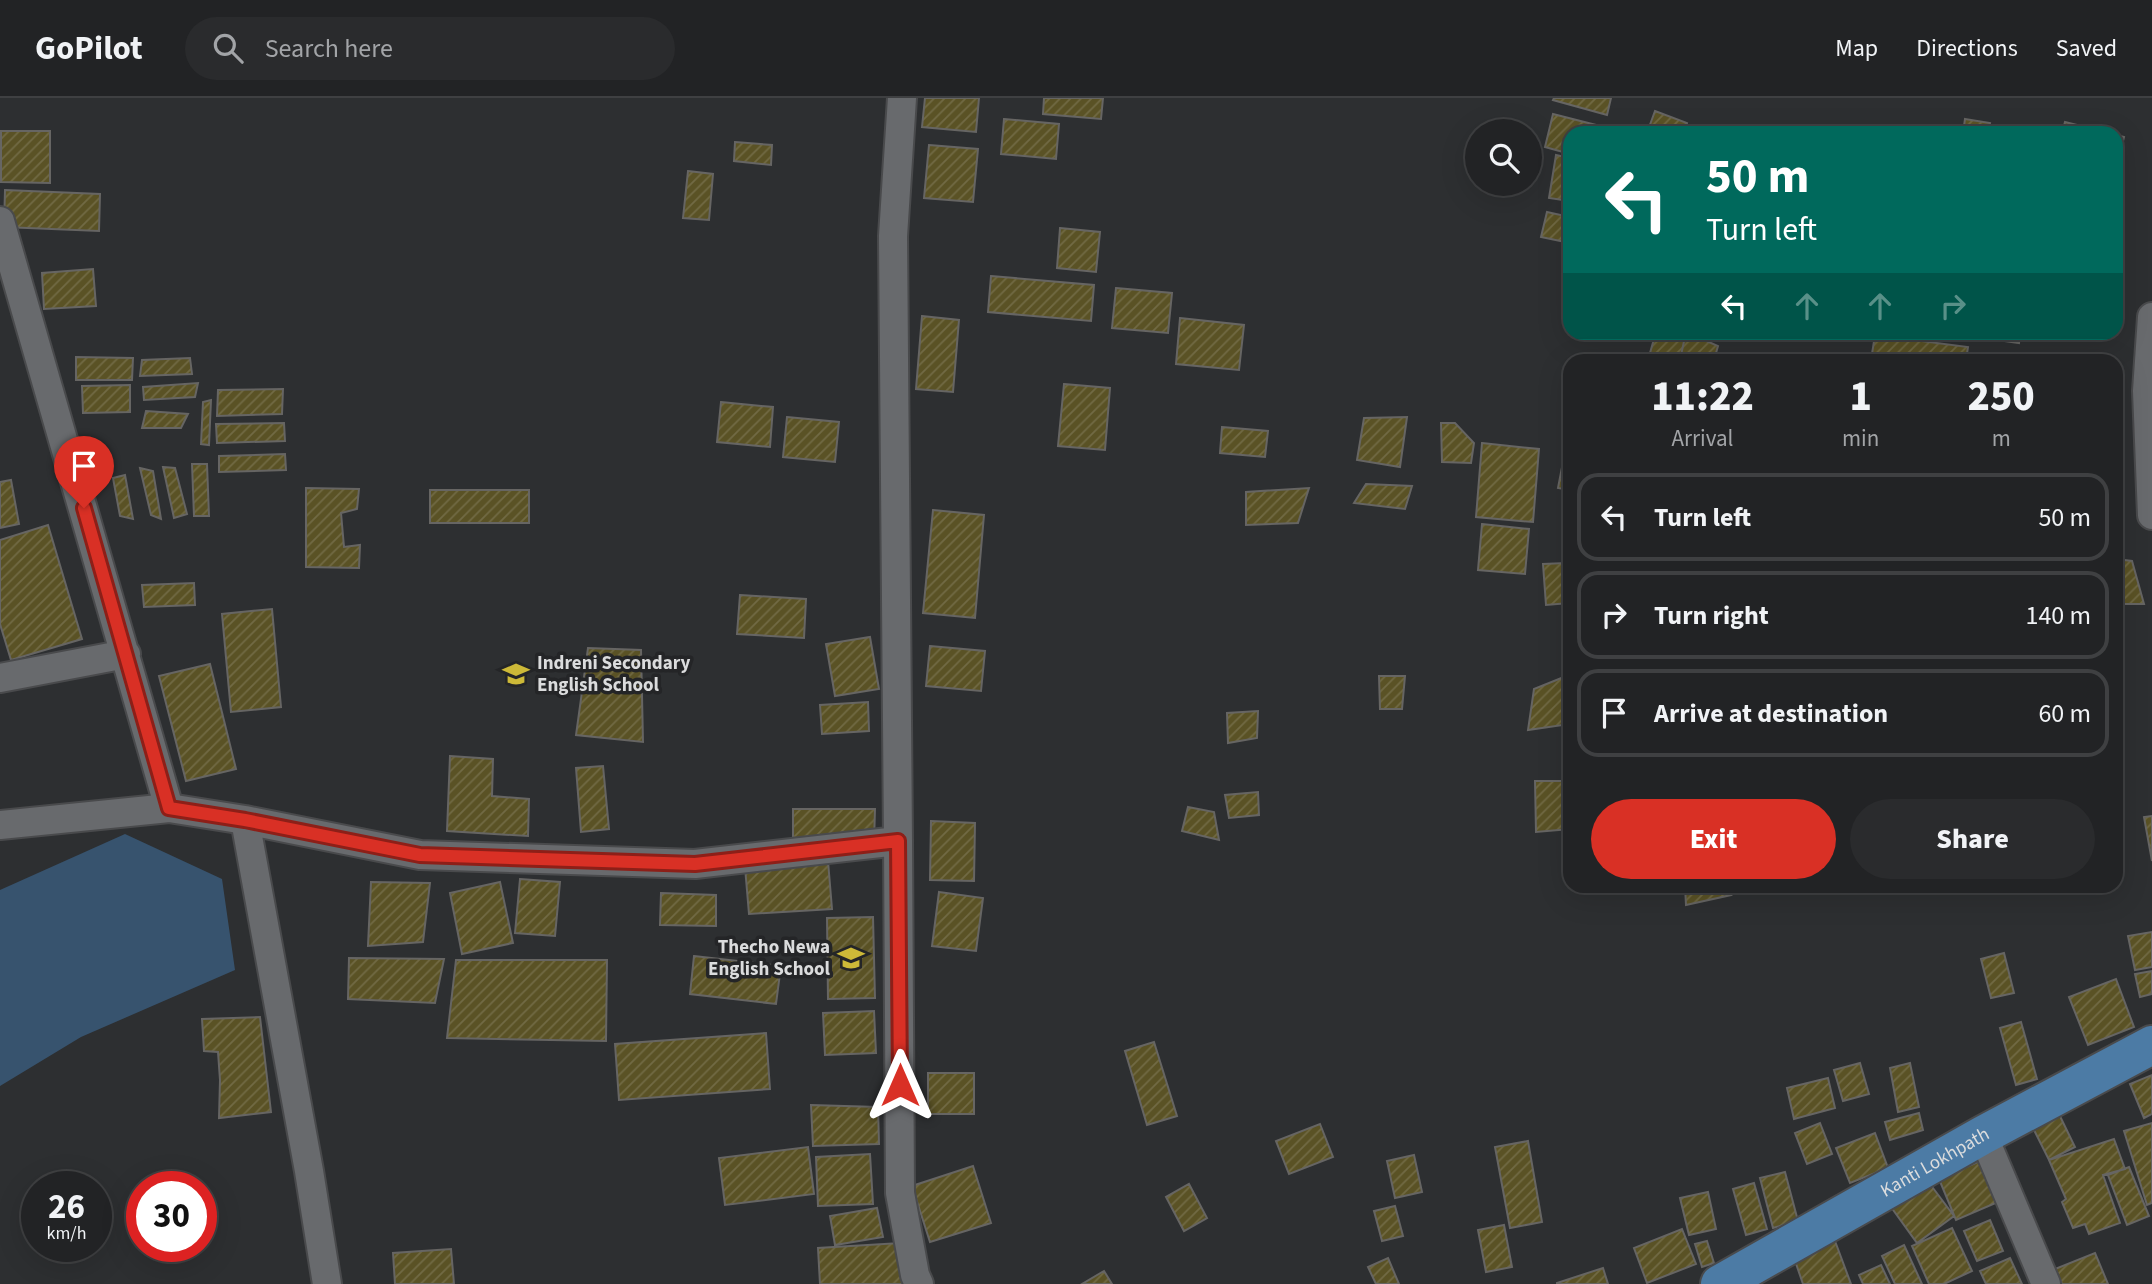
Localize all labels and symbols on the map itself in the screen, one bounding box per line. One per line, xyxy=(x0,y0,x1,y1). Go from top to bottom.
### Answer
pin xyxy=(54,436,114,508)
place label: Indreni Secondary English School xyxy=(537,650,690,699)
school or university icon: Indreni Secondary English School xyxy=(501,659,531,689)
place label: Thecho Newa English School xyxy=(708,934,831,983)
school or university icon: Thecho Newa English School xyxy=(836,943,866,973)
position arrow xyxy=(863,1048,937,1122)
street label: Kanti Lokhpath xyxy=(1875,1121,1994,1204)
speed limit sign: 30 xyxy=(126,1171,217,1262)

